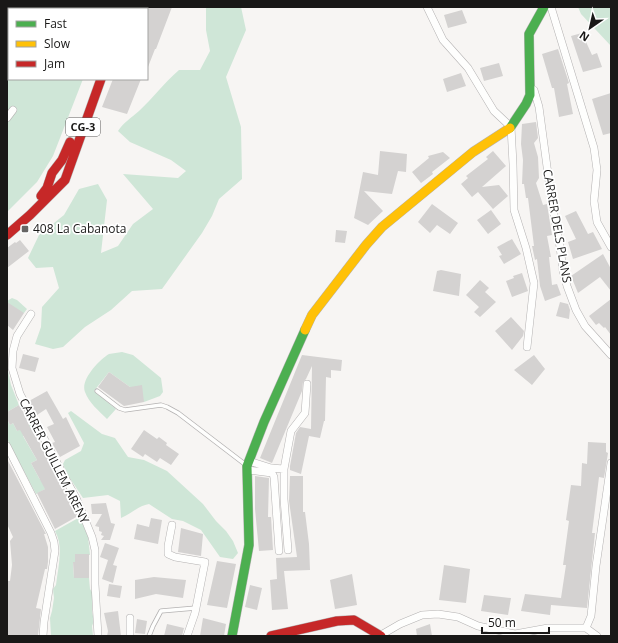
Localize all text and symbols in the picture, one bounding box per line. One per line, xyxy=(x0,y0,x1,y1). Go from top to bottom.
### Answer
legend xyxy=(8,8,148,80)
north arrow xyxy=(570,8,610,48)
text: Fast xyxy=(44,15,67,32)
text: N xyxy=(576,28,592,45)
text: Slow xyxy=(44,35,71,52)
text: Jam xyxy=(43,55,65,72)
road number: CG-3 xyxy=(66,118,100,136)
street label: CARRER DELS PLANS xyxy=(539,168,576,284)
place label: 408 La Cabanota xyxy=(33,220,127,237)
marker: 408 La Cabanota xyxy=(20,224,30,234)
street label: CARRER GUILLEM ARENY xyxy=(15,395,94,527)
scale bar xyxy=(482,609,549,635)
text: 50 m xyxy=(488,614,516,631)

